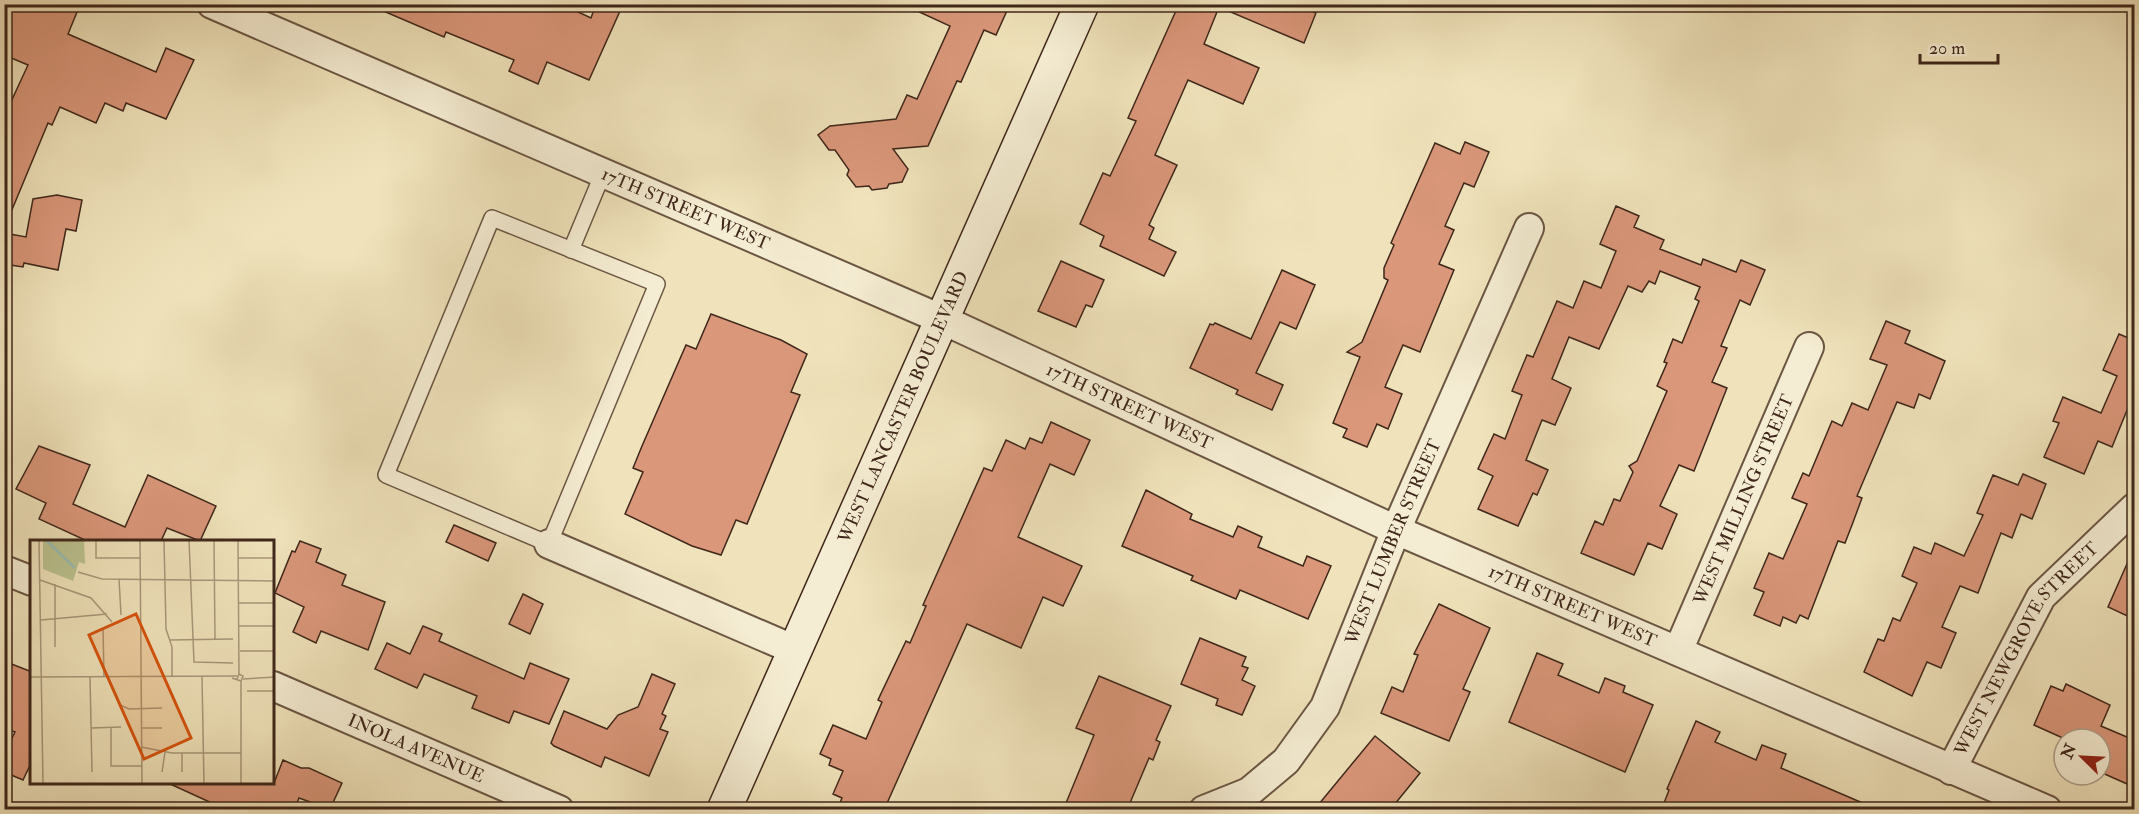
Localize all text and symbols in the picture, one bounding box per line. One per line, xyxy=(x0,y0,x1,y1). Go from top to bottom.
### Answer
scale bar xyxy=(1920,27,1998,65)
text: 20 m xyxy=(1929,37,1965,60)
street label: 17TH STREET WEST xyxy=(598,163,774,256)
street label: WEST LANCASTER BOULEVARD xyxy=(833,268,974,548)
street label: 17TH STREET WEST xyxy=(1043,358,1217,456)
street label: WEST MILLING STREET xyxy=(1688,390,1799,609)
street label: WEST LUMBER STREET xyxy=(1340,435,1447,649)
inset map xyxy=(30,540,274,784)
street label: WEST NEWGROVE STREET xyxy=(1950,540,2108,762)
street label: 17TH STREET WEST xyxy=(1485,560,1661,653)
street label: INOLA AVENUE xyxy=(344,709,488,788)
north arrow xyxy=(2052,727,2112,787)

